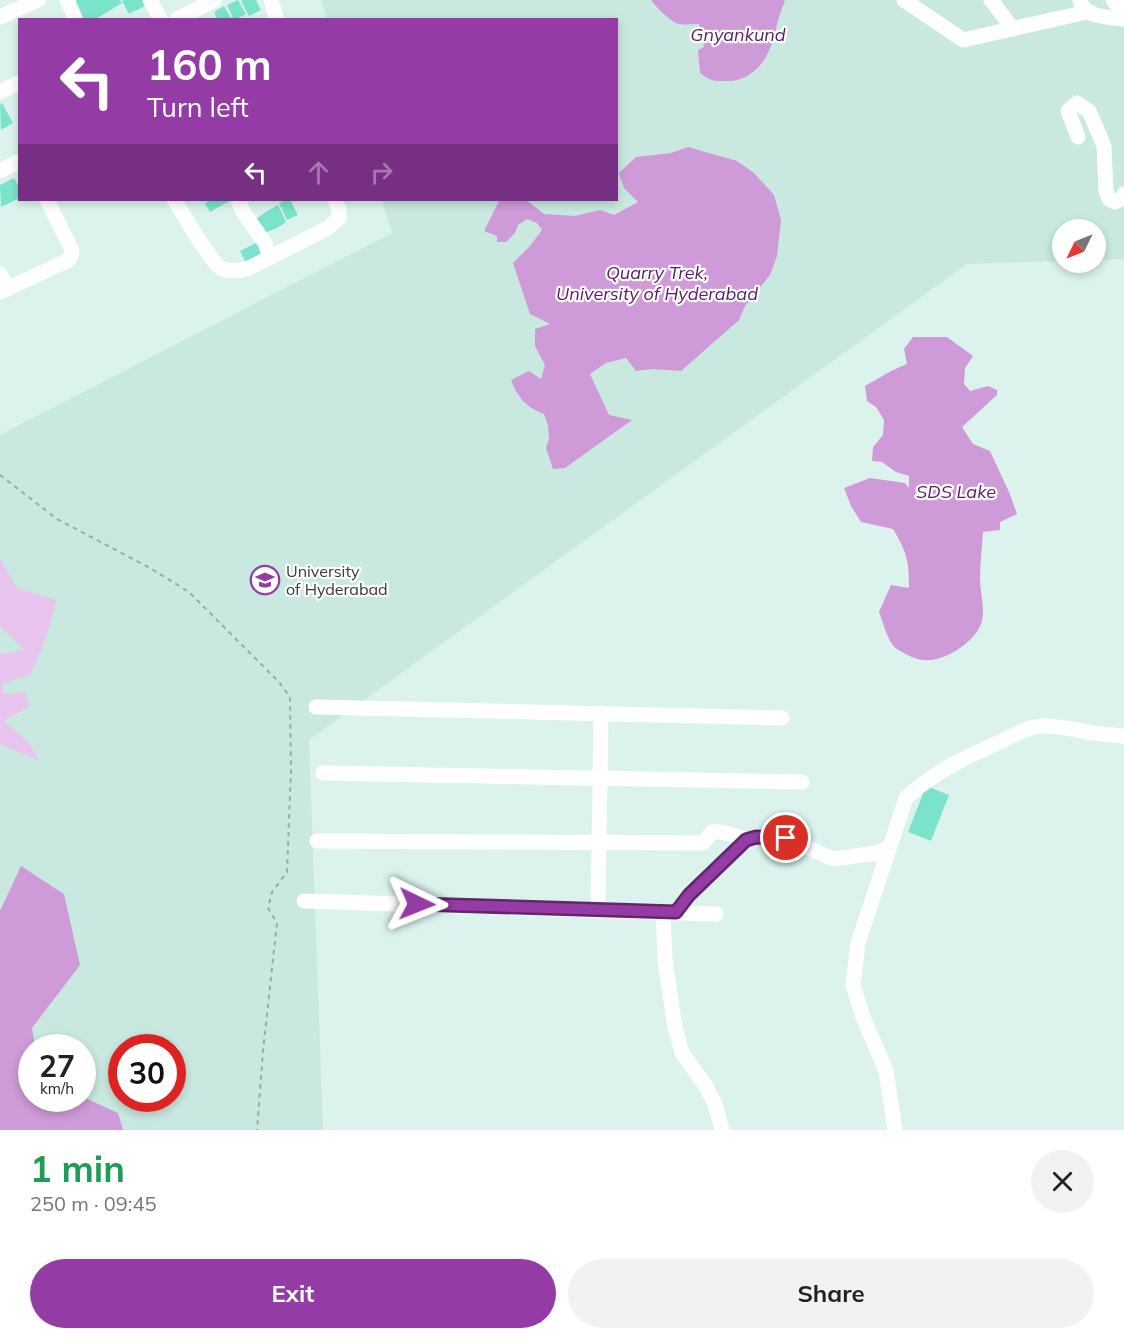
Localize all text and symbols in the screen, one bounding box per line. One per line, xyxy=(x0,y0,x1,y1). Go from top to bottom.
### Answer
water label: Gnyankund xyxy=(690,23,786,46)
text: 160 m xyxy=(147,38,272,91)
icon: left xyxy=(48,42,126,120)
text: Turn left xyxy=(147,90,249,124)
icon: left xyxy=(239,156,272,189)
icon: ahead xyxy=(302,156,335,189)
icon: right xyxy=(365,156,398,189)
north arrow xyxy=(1052,219,1106,273)
map controls xyxy=(1052,219,1106,273)
water label: Quarry Trek, University of Hyderabad xyxy=(556,261,758,305)
water label: SDS Lake xyxy=(916,480,996,503)
place label: University of Hyderabad xyxy=(286,561,388,599)
school or university icon: University of Hyderabad xyxy=(249,564,281,596)
pin xyxy=(760,812,811,863)
icon: arrive xyxy=(769,821,802,854)
position arrow xyxy=(385,872,449,936)
speed limit sign: 30 xyxy=(108,1034,186,1112)
text: 27 xyxy=(39,1047,75,1085)
text: km/h xyxy=(40,1079,74,1098)
text: 1 min xyxy=(30,1146,125,1191)
button: close xyxy=(1031,1150,1094,1213)
text: 250 m · 09:45 xyxy=(30,1191,156,1216)
button: Exit xyxy=(30,1259,556,1328)
button: Share xyxy=(568,1259,1094,1328)

